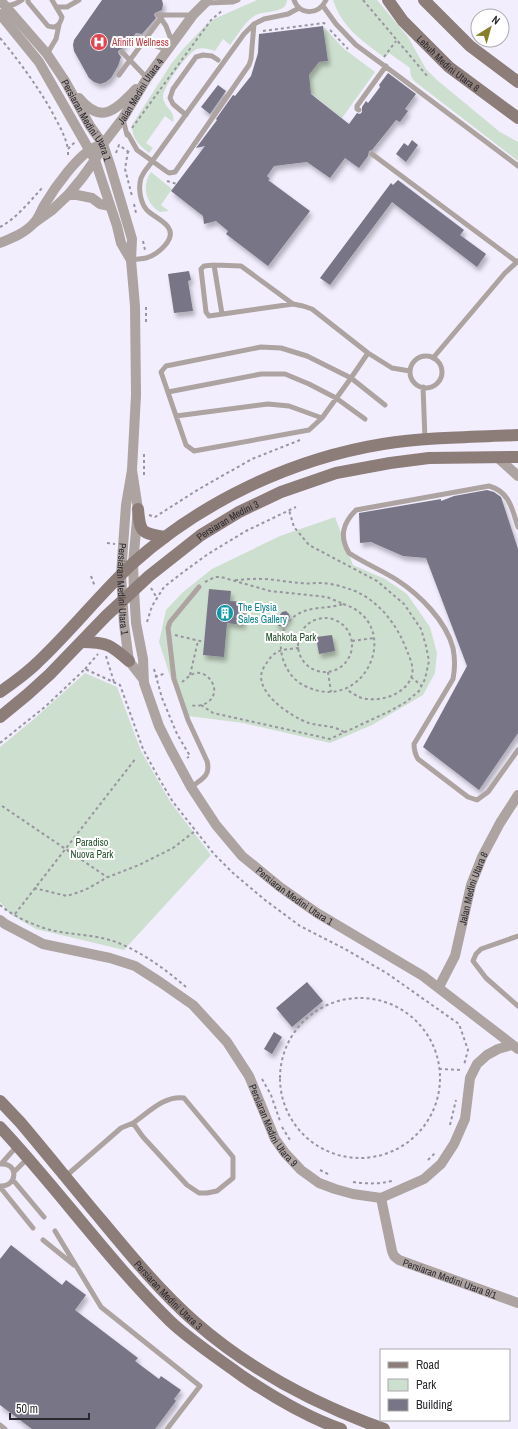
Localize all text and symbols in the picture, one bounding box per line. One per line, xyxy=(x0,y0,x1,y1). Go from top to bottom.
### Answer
north arrow xyxy=(470,8,510,48)
text: N xyxy=(489,12,503,28)
hospital icon: Afiniti Wellness xyxy=(89,32,109,52)
street label: Lebuh Medini Utara 8 xyxy=(414,32,483,94)
place label: Afiniti Wellness xyxy=(111,36,169,49)
street label: Jalan Medini Utara 4 xyxy=(114,55,166,127)
street label: Persiaran Medini Utara 1 xyxy=(59,77,115,163)
street label: Persiaran Medini 3 xyxy=(193,497,261,543)
street label: Persiaran Medini Utara 1 xyxy=(114,542,132,636)
place label: The Elysia Sales Gallery xyxy=(238,601,288,626)
building icon: The Elysia Sales Gallery xyxy=(215,603,235,623)
park label: Mahkota Park xyxy=(266,631,317,644)
park label: Paradiso Nuova Park xyxy=(71,836,114,861)
street label: Jalan Medini Utara 8 xyxy=(456,849,490,926)
street label: Persiaran Medini Utara 1 xyxy=(253,864,336,928)
street label: Persiaran Medini Utara 9 xyxy=(247,1082,301,1169)
street label: Persiaran Medini Utara 9/1 xyxy=(401,1255,499,1301)
street label: Persiaran Medini Utara 3 xyxy=(132,1258,206,1333)
legend xyxy=(380,1349,510,1421)
text: Road xyxy=(416,1357,440,1373)
text: Park xyxy=(416,1377,436,1393)
scale bar xyxy=(10,1395,89,1421)
text: Building xyxy=(416,1397,453,1413)
text: 50 m xyxy=(16,1401,38,1417)

